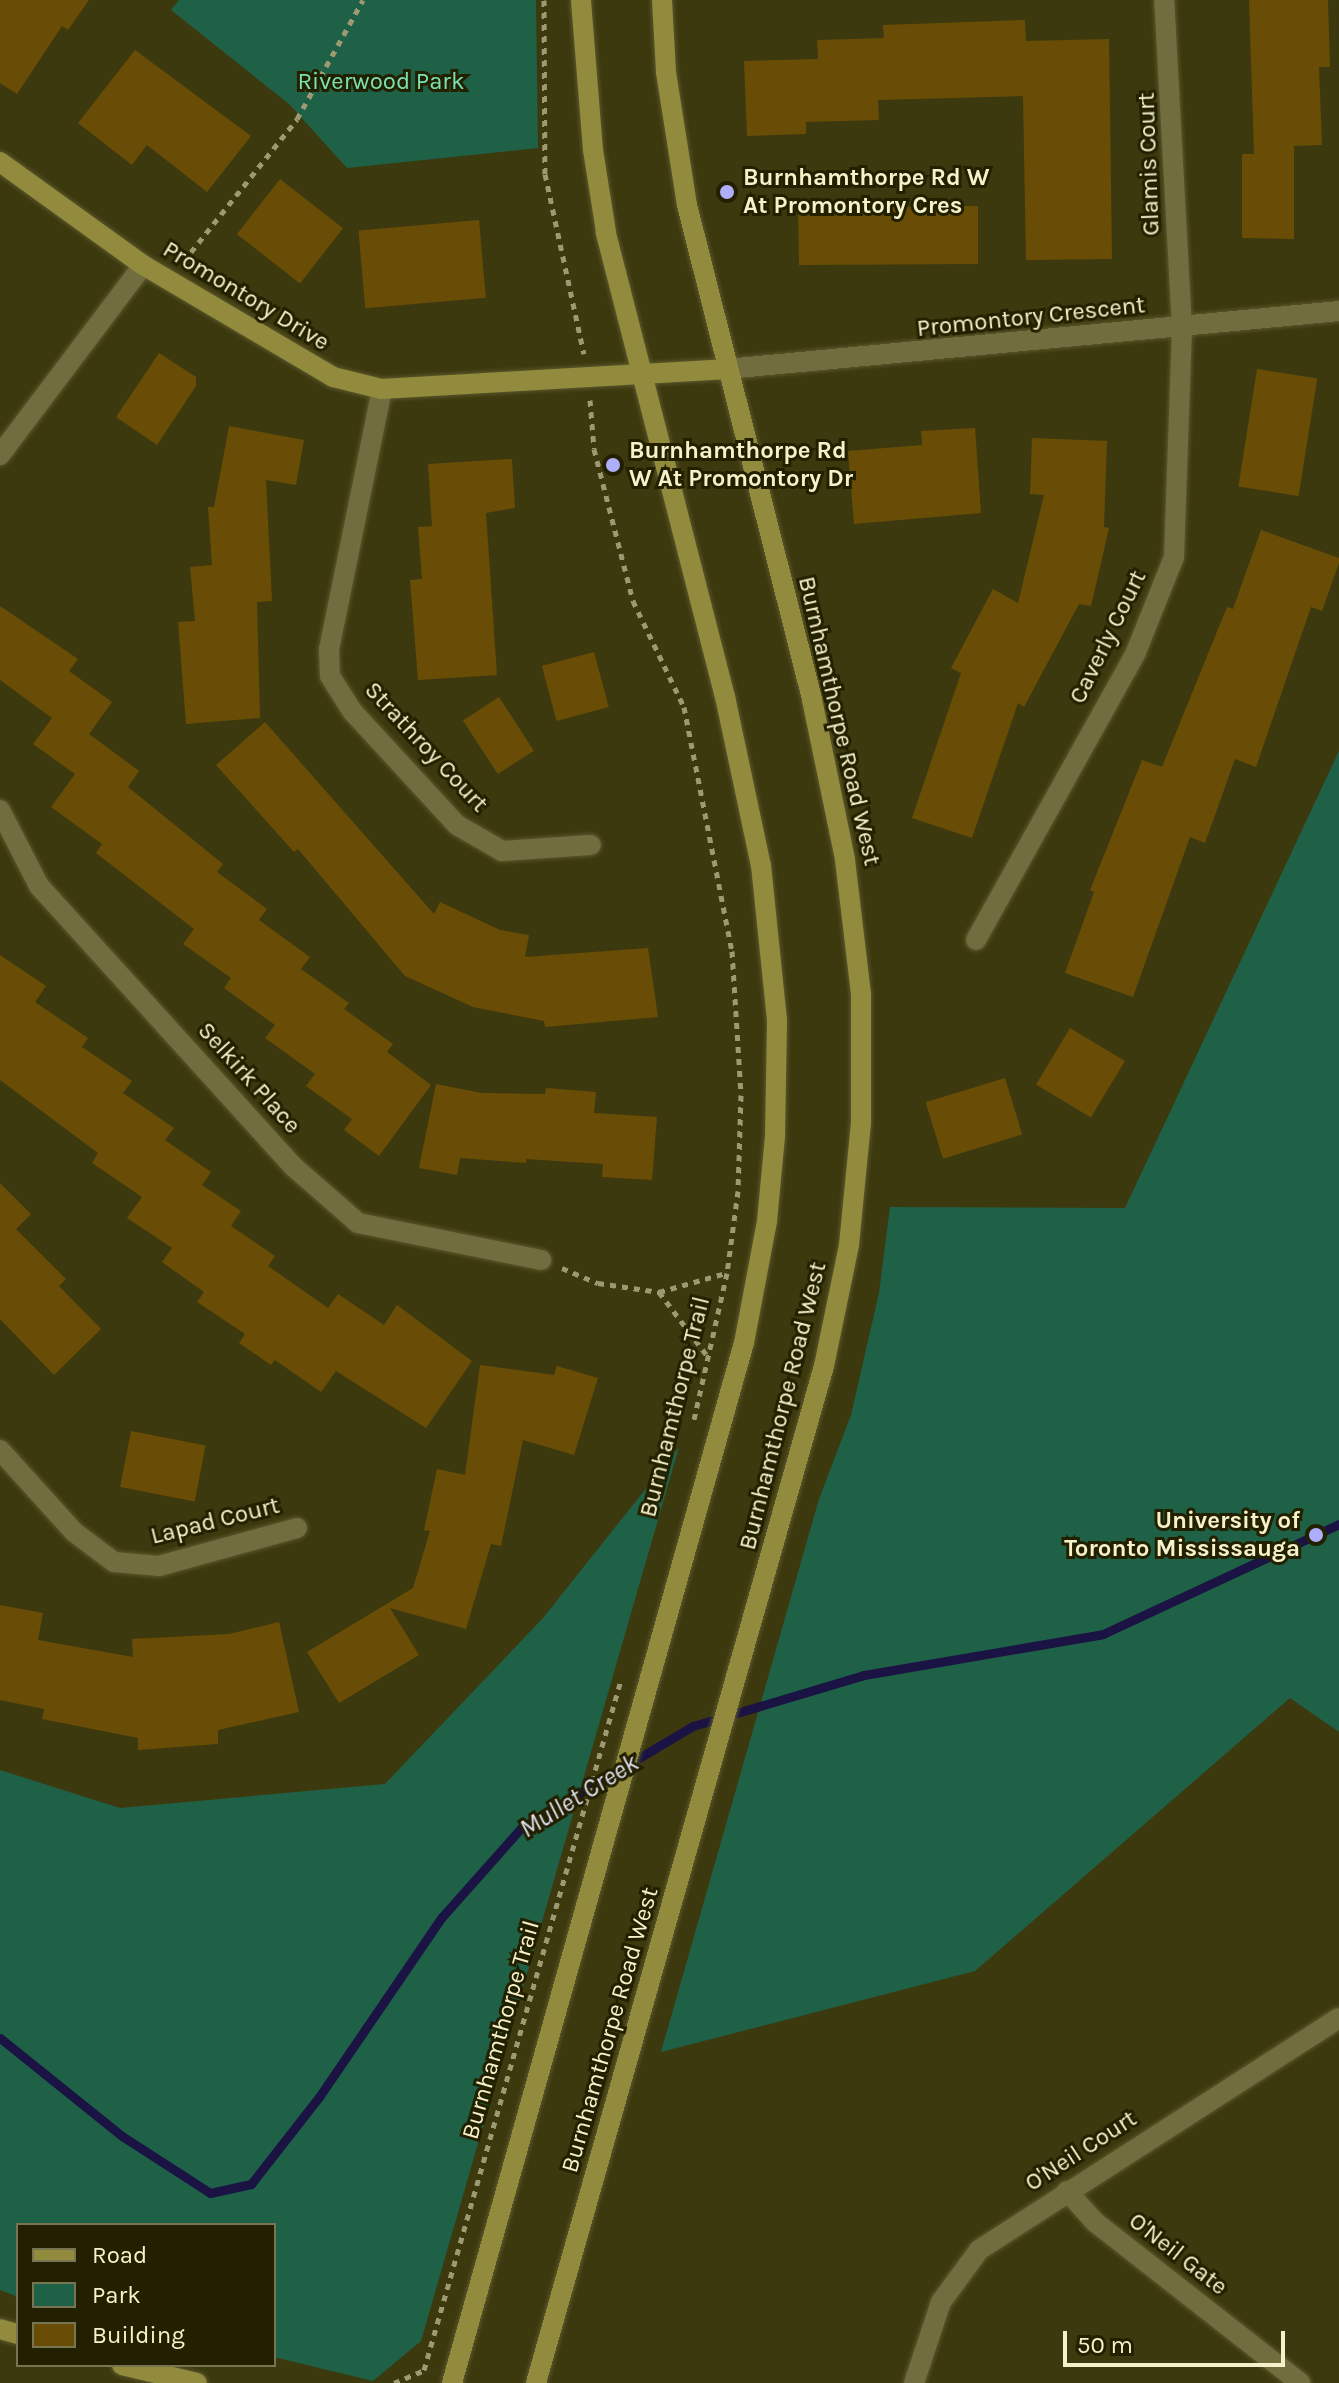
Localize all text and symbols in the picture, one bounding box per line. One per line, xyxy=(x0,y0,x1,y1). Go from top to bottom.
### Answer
park label: Riverwood Park xyxy=(297,68,465,96)
street label: Glamis Court xyxy=(1132,92,1166,236)
place label: Burnhamthorpe Rd W At Promontory Cres xyxy=(743,164,990,220)
marker: Burnhamthorpe Rd W At Promontory Cres xyxy=(718,183,736,201)
street label: Promontory Drive xyxy=(158,235,334,357)
street label: Promontory Crescent xyxy=(915,291,1147,343)
place label: Burnhamthorpe Rd W At Promontory Dr xyxy=(629,437,853,493)
marker: Burnhamthorpe Rd W At Promontory Dr xyxy=(604,456,622,474)
street label: Caverly Court xyxy=(1063,566,1153,708)
street label: Burnhamthorpe Road West xyxy=(792,574,886,868)
street label: Strathroy Court xyxy=(358,676,494,818)
street label: Selkirk Place xyxy=(191,1016,307,1140)
street label: Burnhamthorpe Road West xyxy=(733,1259,833,1553)
street label: Burnhamthorpe Trail xyxy=(634,1294,716,1520)
street label: Lapad Court xyxy=(148,1491,282,1551)
place label: University of Toronto Mississauga xyxy=(1064,1507,1300,1563)
marker: University of Toronto Mississauga xyxy=(1307,1526,1325,1544)
water label: Mullet Creek xyxy=(514,1747,644,1845)
street label: Burnhamthorpe Road West xyxy=(555,1884,665,2176)
street label: Burnhamthorpe Trail xyxy=(456,1917,546,2143)
street label: O'Neil Court xyxy=(1020,2104,1142,2198)
street label: O'Neil Gate xyxy=(1123,2207,1233,2301)
legend xyxy=(16,2223,276,2367)
text: Road xyxy=(92,2241,147,2269)
text: Park xyxy=(92,2281,141,2309)
scale bar xyxy=(1067,2315,1289,2365)
text: Building xyxy=(92,2321,185,2349)
text: 50 m xyxy=(1077,2331,1133,2359)

